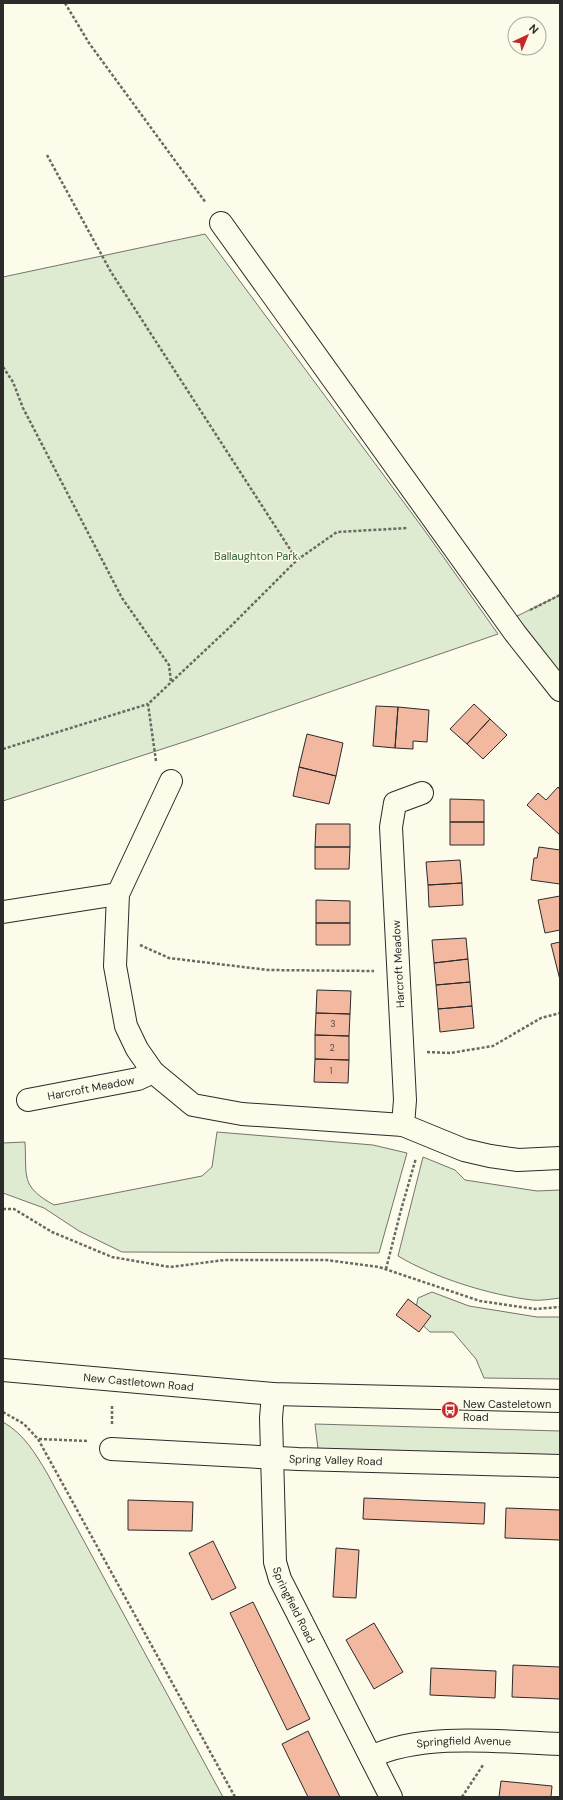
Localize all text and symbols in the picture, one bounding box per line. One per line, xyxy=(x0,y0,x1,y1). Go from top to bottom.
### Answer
north arrow xyxy=(507,16,547,56)
text: N xyxy=(526,21,542,37)
park label: Ballaughton Park xyxy=(214,549,298,563)
street label: Harcroft Meadow xyxy=(389,919,407,1008)
house number: 3 xyxy=(330,1018,336,1030)
house number: 2 xyxy=(329,1042,335,1054)
house number: 1 xyxy=(330,1065,333,1077)
street label: Harcroft Meadow xyxy=(46,1073,136,1103)
street label: New Castletown Road xyxy=(83,1370,194,1394)
place label: New Casteletown Road xyxy=(463,1397,551,1424)
bus stop icon: New Casteletown Road xyxy=(440,1400,460,1420)
street label: Spring Valley Road xyxy=(288,1452,383,1468)
street label: Springfield Road xyxy=(270,1565,318,1645)
street label: Springfield Avenue xyxy=(416,1733,512,1751)

